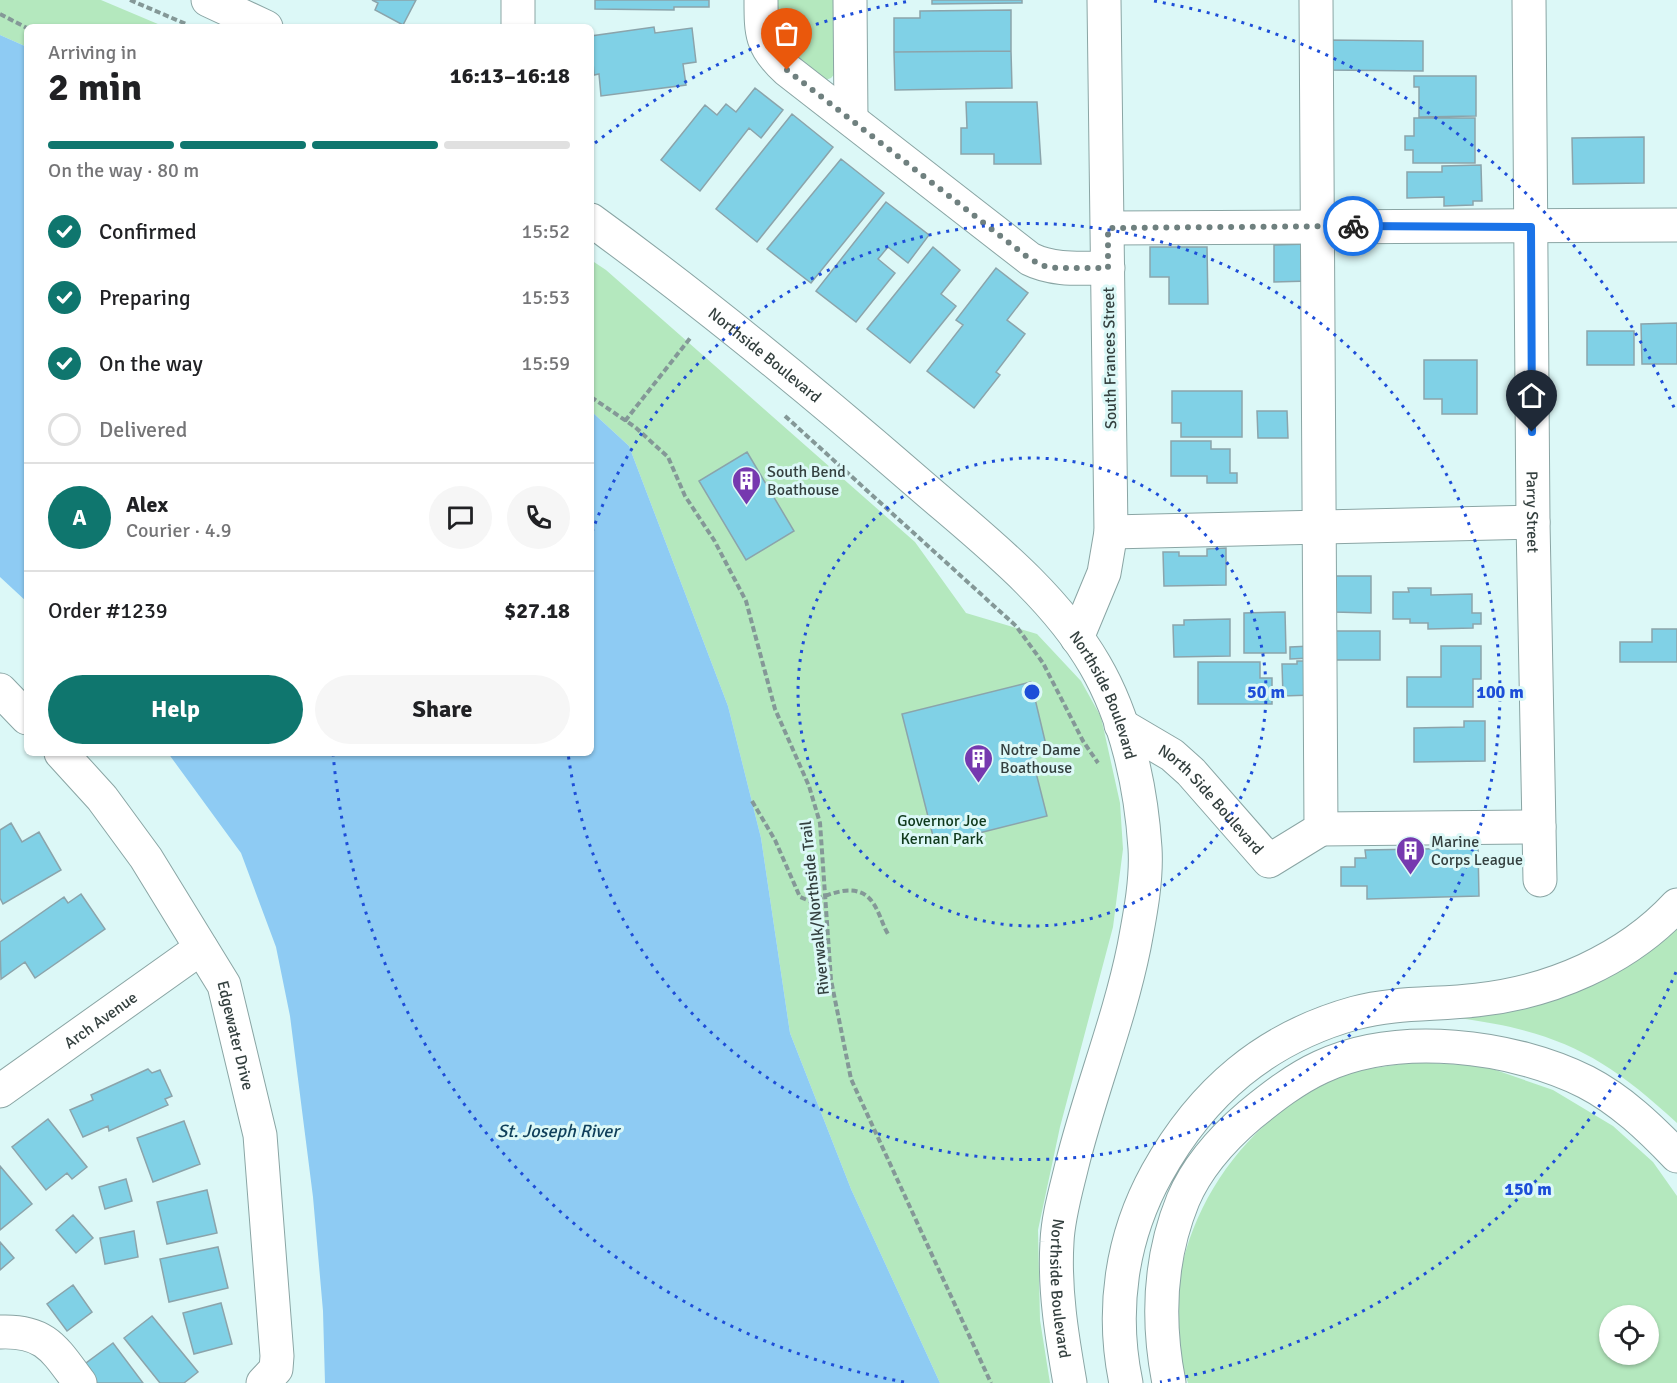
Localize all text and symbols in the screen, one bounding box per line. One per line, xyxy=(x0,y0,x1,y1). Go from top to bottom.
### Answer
pin xyxy=(761,8,812,70)
icon: bag xyxy=(770,17,803,50)
text: Arriving in xyxy=(48,40,137,65)
text: 16:13–16:18 xyxy=(450,62,570,89)
text: 2 min xyxy=(48,63,142,111)
text: On the way · 80 m xyxy=(48,158,199,183)
courier xyxy=(1323,196,1383,256)
icon: bike xyxy=(1337,210,1370,243)
icon: check xyxy=(48,215,81,248)
text: Confirmed xyxy=(99,218,197,245)
text: 15:52 xyxy=(521,219,570,244)
icon: check xyxy=(48,281,81,314)
text: Preparing xyxy=(99,284,191,311)
text: 15:53 xyxy=(521,285,570,310)
street label: South Frances Street xyxy=(1099,286,1121,429)
street label: Northside Boulevard xyxy=(704,304,825,407)
icon: check xyxy=(48,347,81,380)
text: On the way xyxy=(99,350,203,377)
text: 15:59 xyxy=(521,351,570,376)
pin xyxy=(1506,370,1557,432)
icon: home xyxy=(1515,379,1548,412)
text: Delivered xyxy=(99,416,187,443)
place label: South Bend Boathouse xyxy=(767,462,846,500)
building icon: South Bend Boathouse xyxy=(730,464,762,506)
street label: Parry Street xyxy=(1522,471,1543,553)
button: chat xyxy=(429,486,492,549)
button: phone xyxy=(507,486,570,549)
text: Alex xyxy=(126,491,168,518)
text: A xyxy=(72,504,87,531)
text: Courier · 4.9 xyxy=(126,518,232,543)
text: Order #1239 xyxy=(48,597,168,624)
text: $27.18 xyxy=(504,597,570,624)
street label: Northside Boulevard xyxy=(1065,627,1140,762)
button: Help xyxy=(48,675,303,744)
button: Share xyxy=(315,675,570,744)
text: 50 m xyxy=(1247,681,1285,703)
text: 100 m xyxy=(1476,681,1524,703)
centre of rings xyxy=(1022,682,1042,702)
place label: Notre Dame Boathouse xyxy=(1000,740,1081,778)
street label: North Side Boulevard xyxy=(1154,740,1268,859)
building icon: Notre Dame Boathouse xyxy=(963,742,995,784)
park label: Governor Joe Kernan Park xyxy=(897,811,987,849)
street label: Riverwalk/Northside Trail xyxy=(796,819,834,996)
place label: Marine Corps League xyxy=(1431,832,1523,870)
building icon: Marine Corps League xyxy=(1394,834,1426,876)
street label: Edgewater Drive xyxy=(212,979,258,1092)
street label: Arch Avenue xyxy=(60,988,141,1053)
water label: St. Joseph River xyxy=(497,1120,621,1142)
text: 150 m xyxy=(1504,1178,1552,1200)
street label: Northside Boulevard xyxy=(1045,1217,1075,1360)
map controls xyxy=(1599,1305,1659,1365)
button: locate xyxy=(1599,1305,1659,1365)

